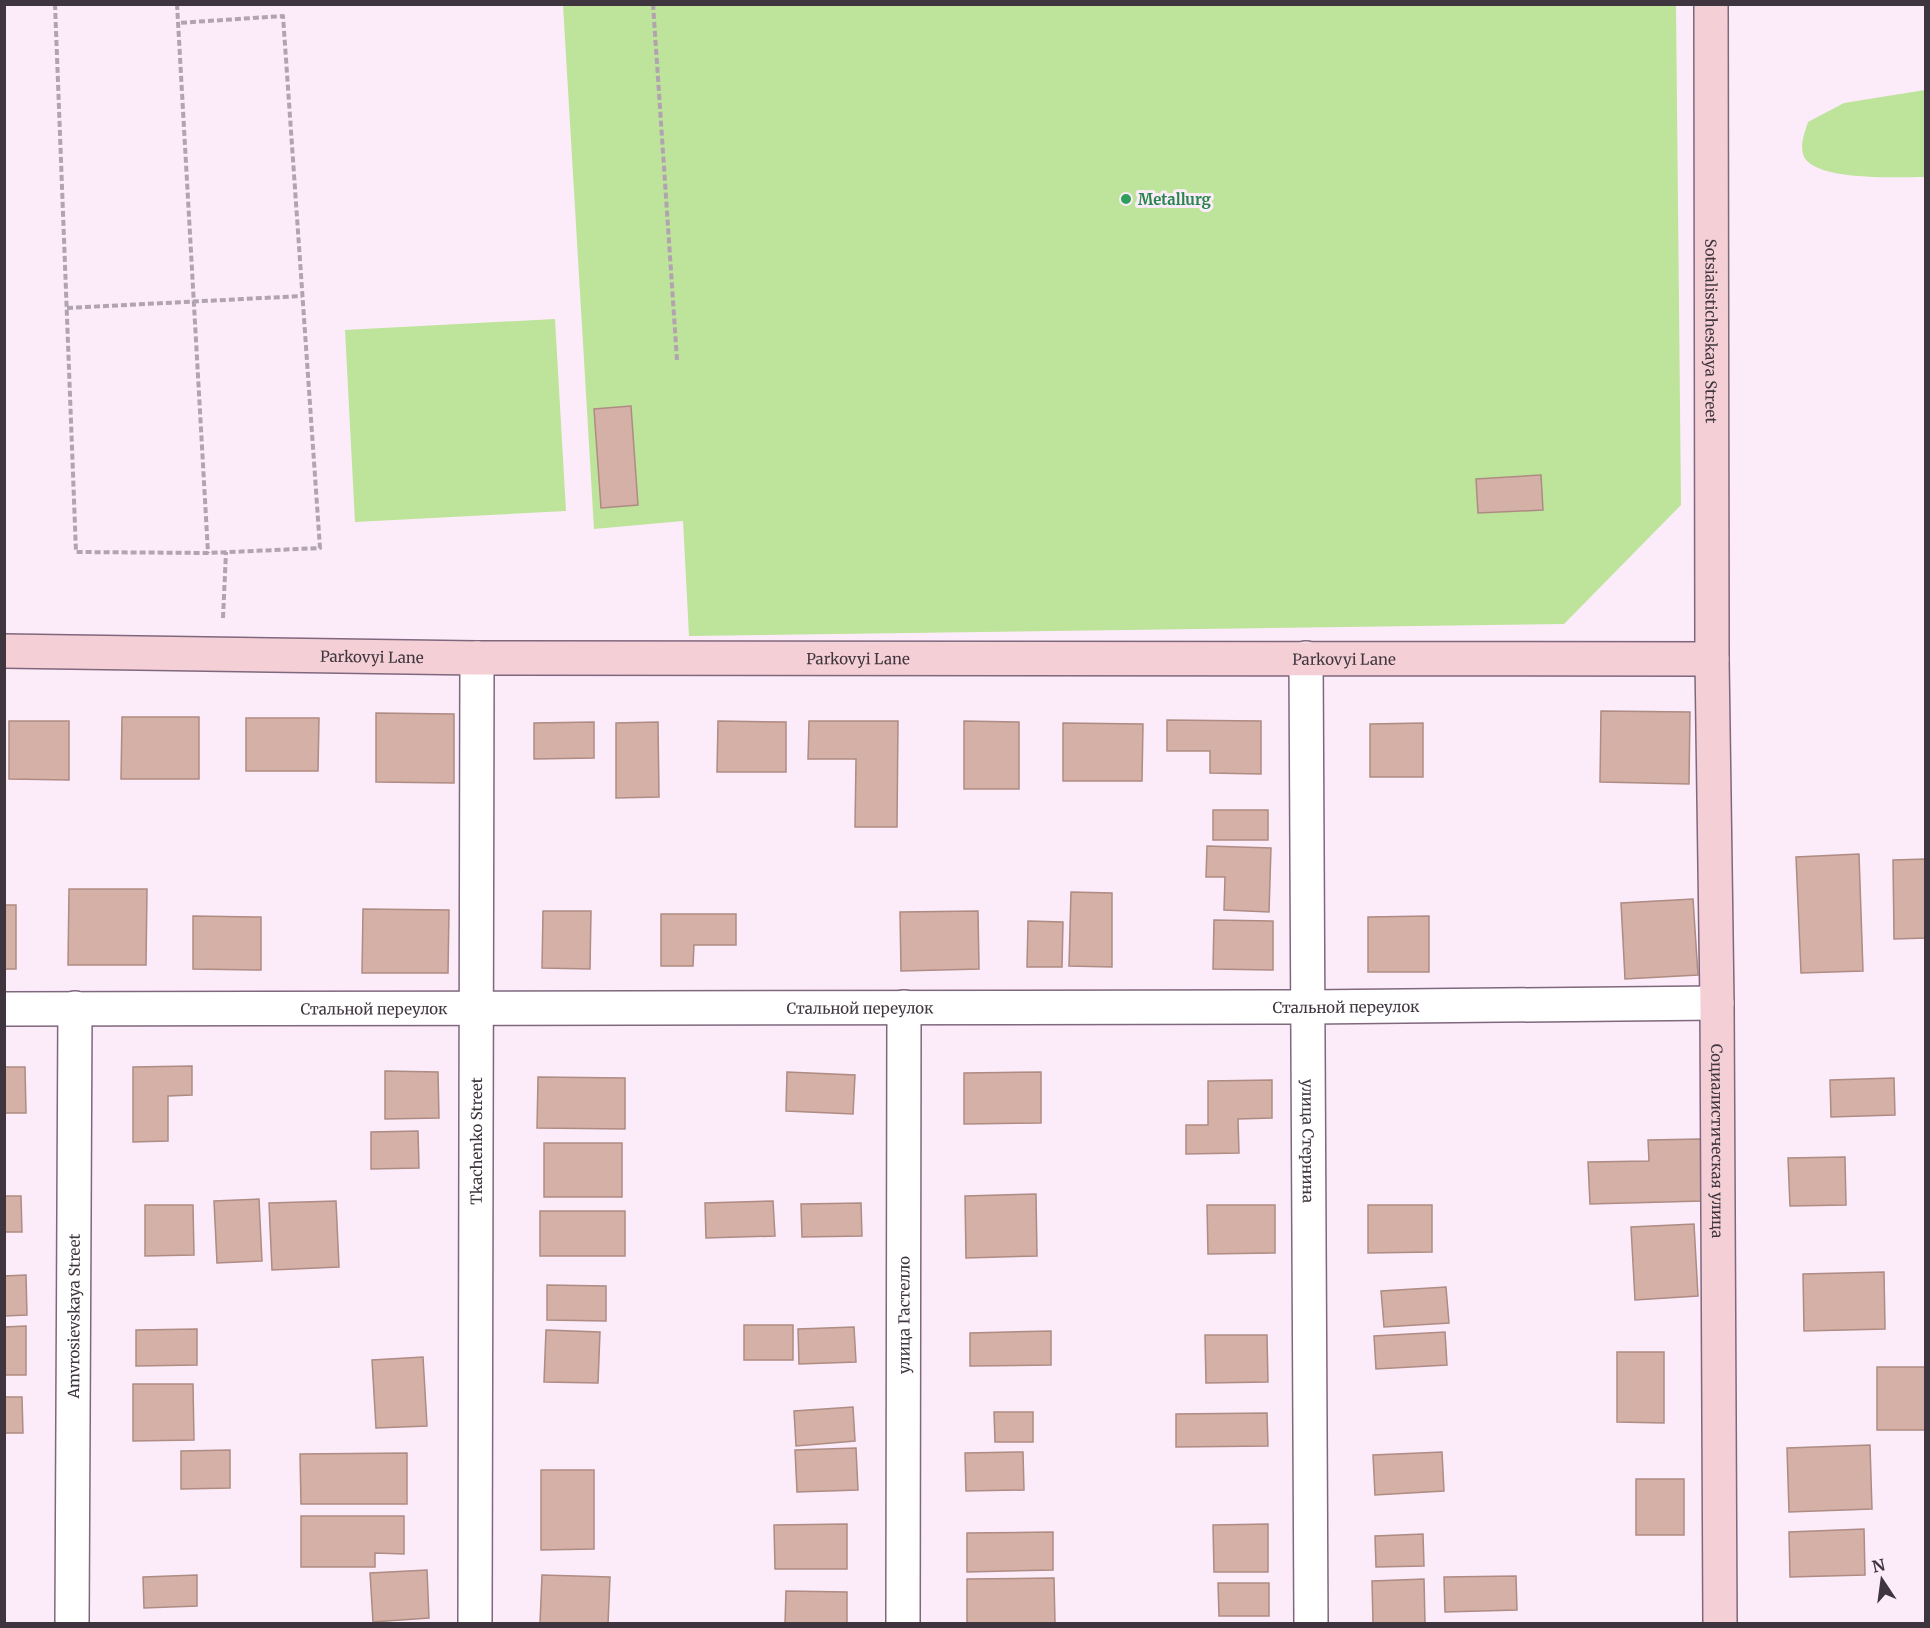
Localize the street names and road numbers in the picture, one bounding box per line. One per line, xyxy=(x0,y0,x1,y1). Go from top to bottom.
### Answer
street label: Sotsialisticheskaya Street xyxy=(1702,239,1721,423)
street label: Parkovyi Lane xyxy=(320,646,424,667)
street label: Parkovyi Lane xyxy=(806,649,910,668)
street label: Parkovyi Lane xyxy=(1292,649,1396,668)
street label: Стальной переулок xyxy=(1273,996,1420,1017)
street label: Стальной переулок xyxy=(787,998,934,1017)
street label: Стальной переулок xyxy=(301,999,448,1018)
street label: Социалистическая улица xyxy=(1708,1044,1728,1238)
street label: Tkachenko Street xyxy=(466,1077,486,1205)
street label: улица Стернина xyxy=(1299,1079,1318,1203)
street label: Amvrosievskaya Street xyxy=(64,1233,83,1400)
street label: улица Гастелло xyxy=(894,1256,913,1374)

